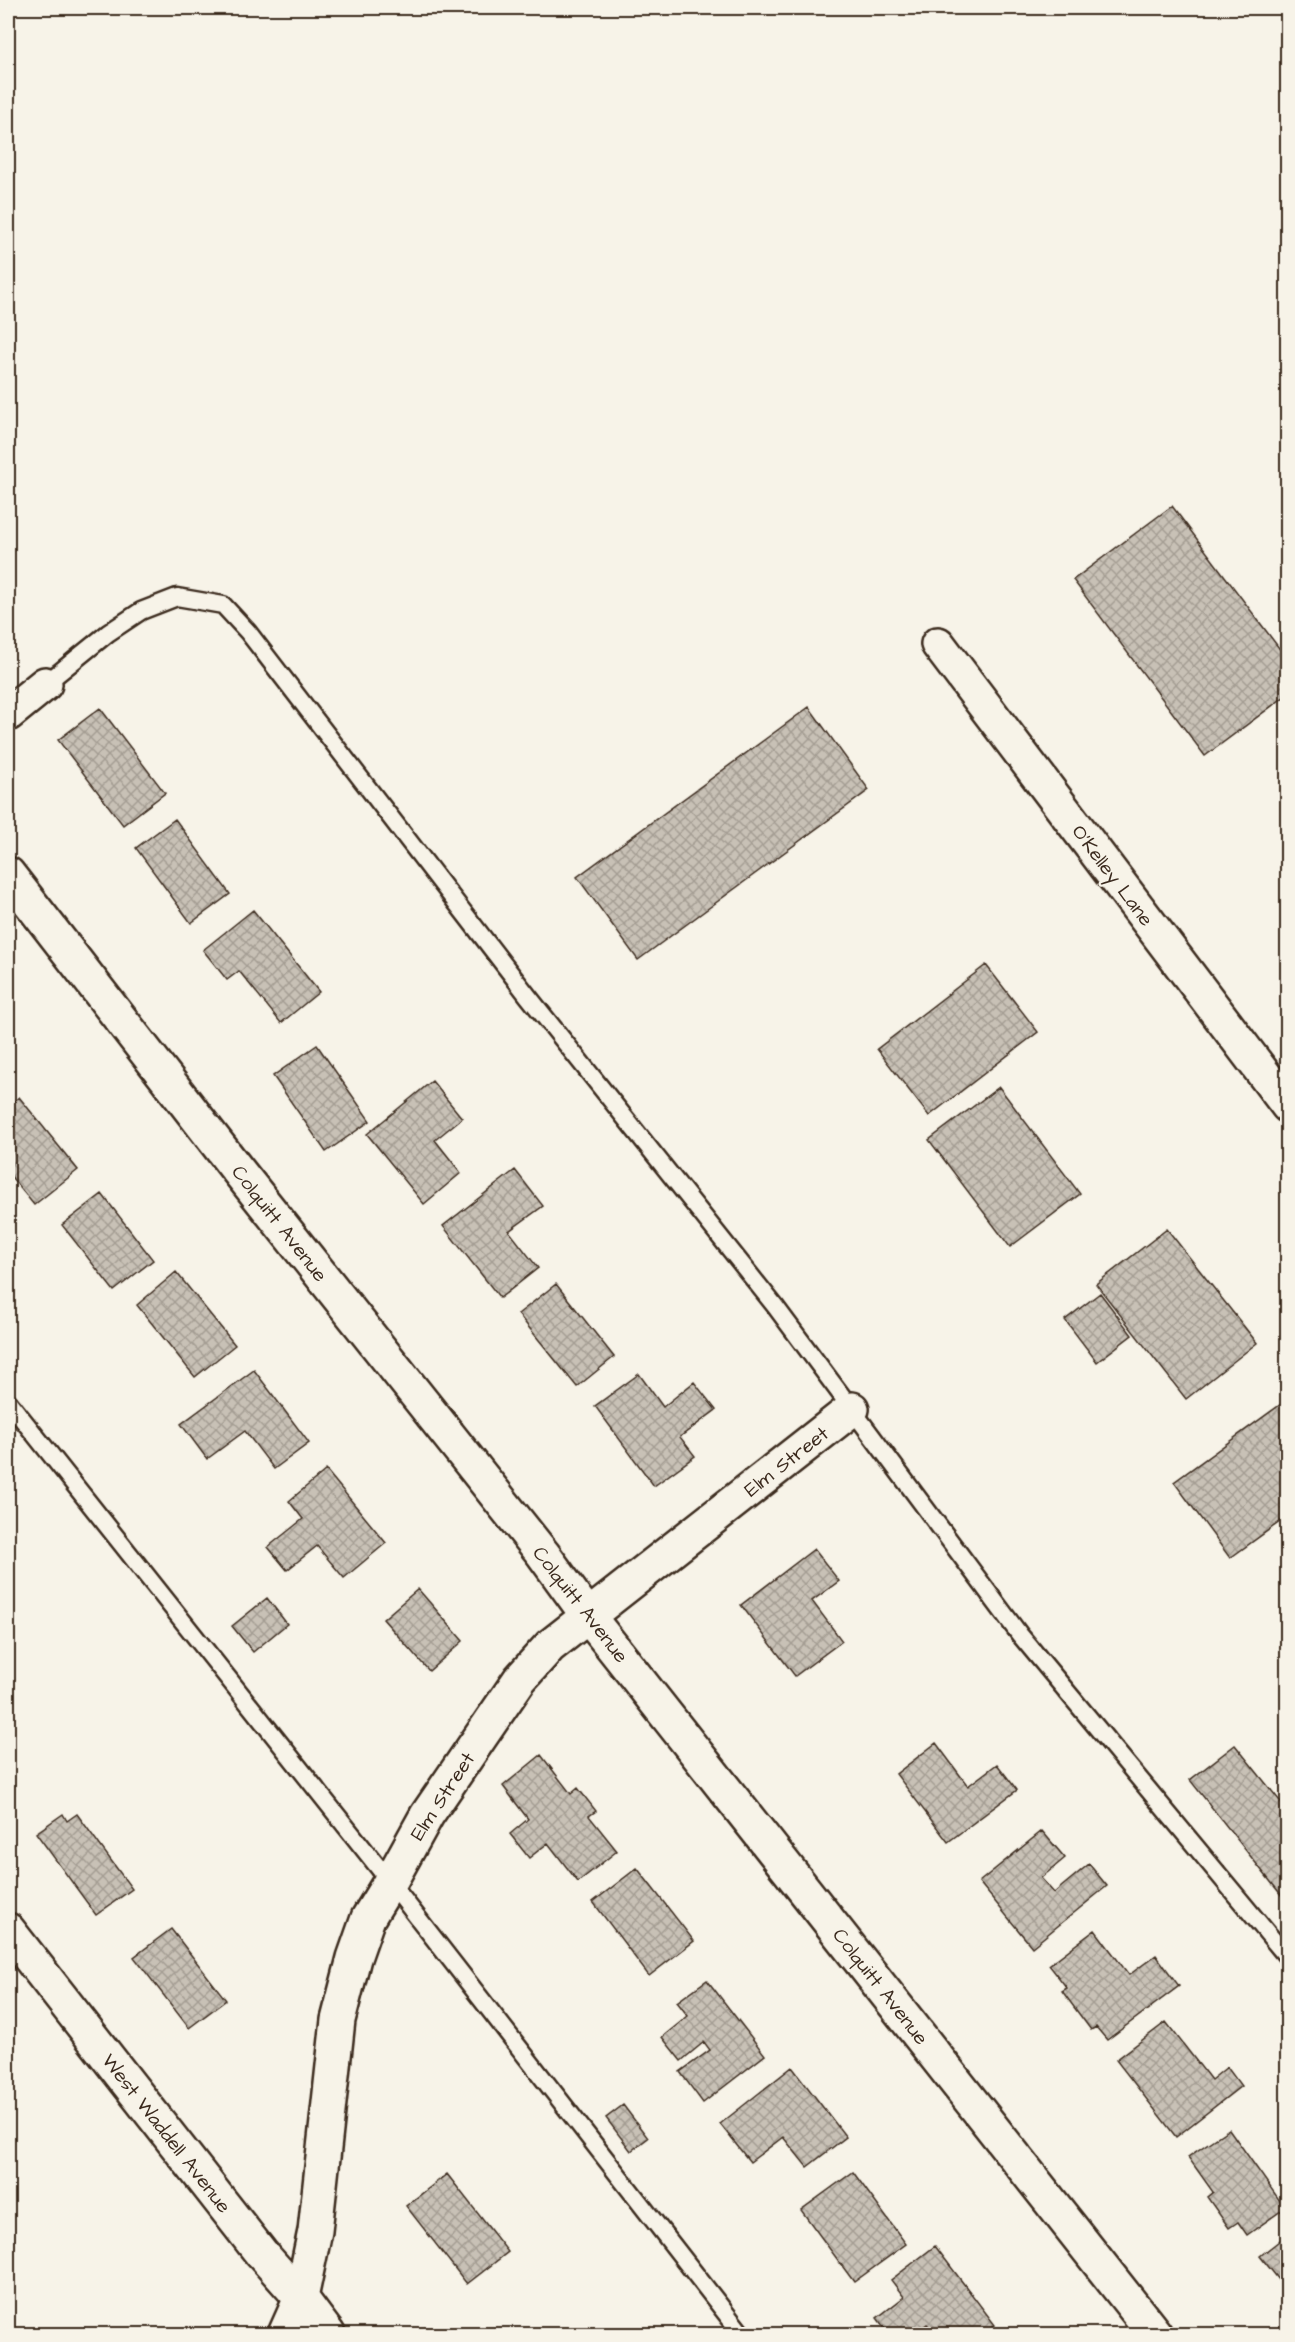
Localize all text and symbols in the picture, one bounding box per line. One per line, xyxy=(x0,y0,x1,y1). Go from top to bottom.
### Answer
street label: O'Kelley Lane xyxy=(1064,819,1160,933)
street label: Colquitt Avenue xyxy=(225,1159,334,1288)
street label: Elm Street xyxy=(738,1420,835,1504)
street label: Colquitt Avenue xyxy=(526,1540,635,1669)
street label: Elm Street xyxy=(404,1747,482,1846)
street label: Colquitt Avenue xyxy=(826,1922,935,2051)
street label: West Waddell Avenue xyxy=(95,2048,237,2219)

